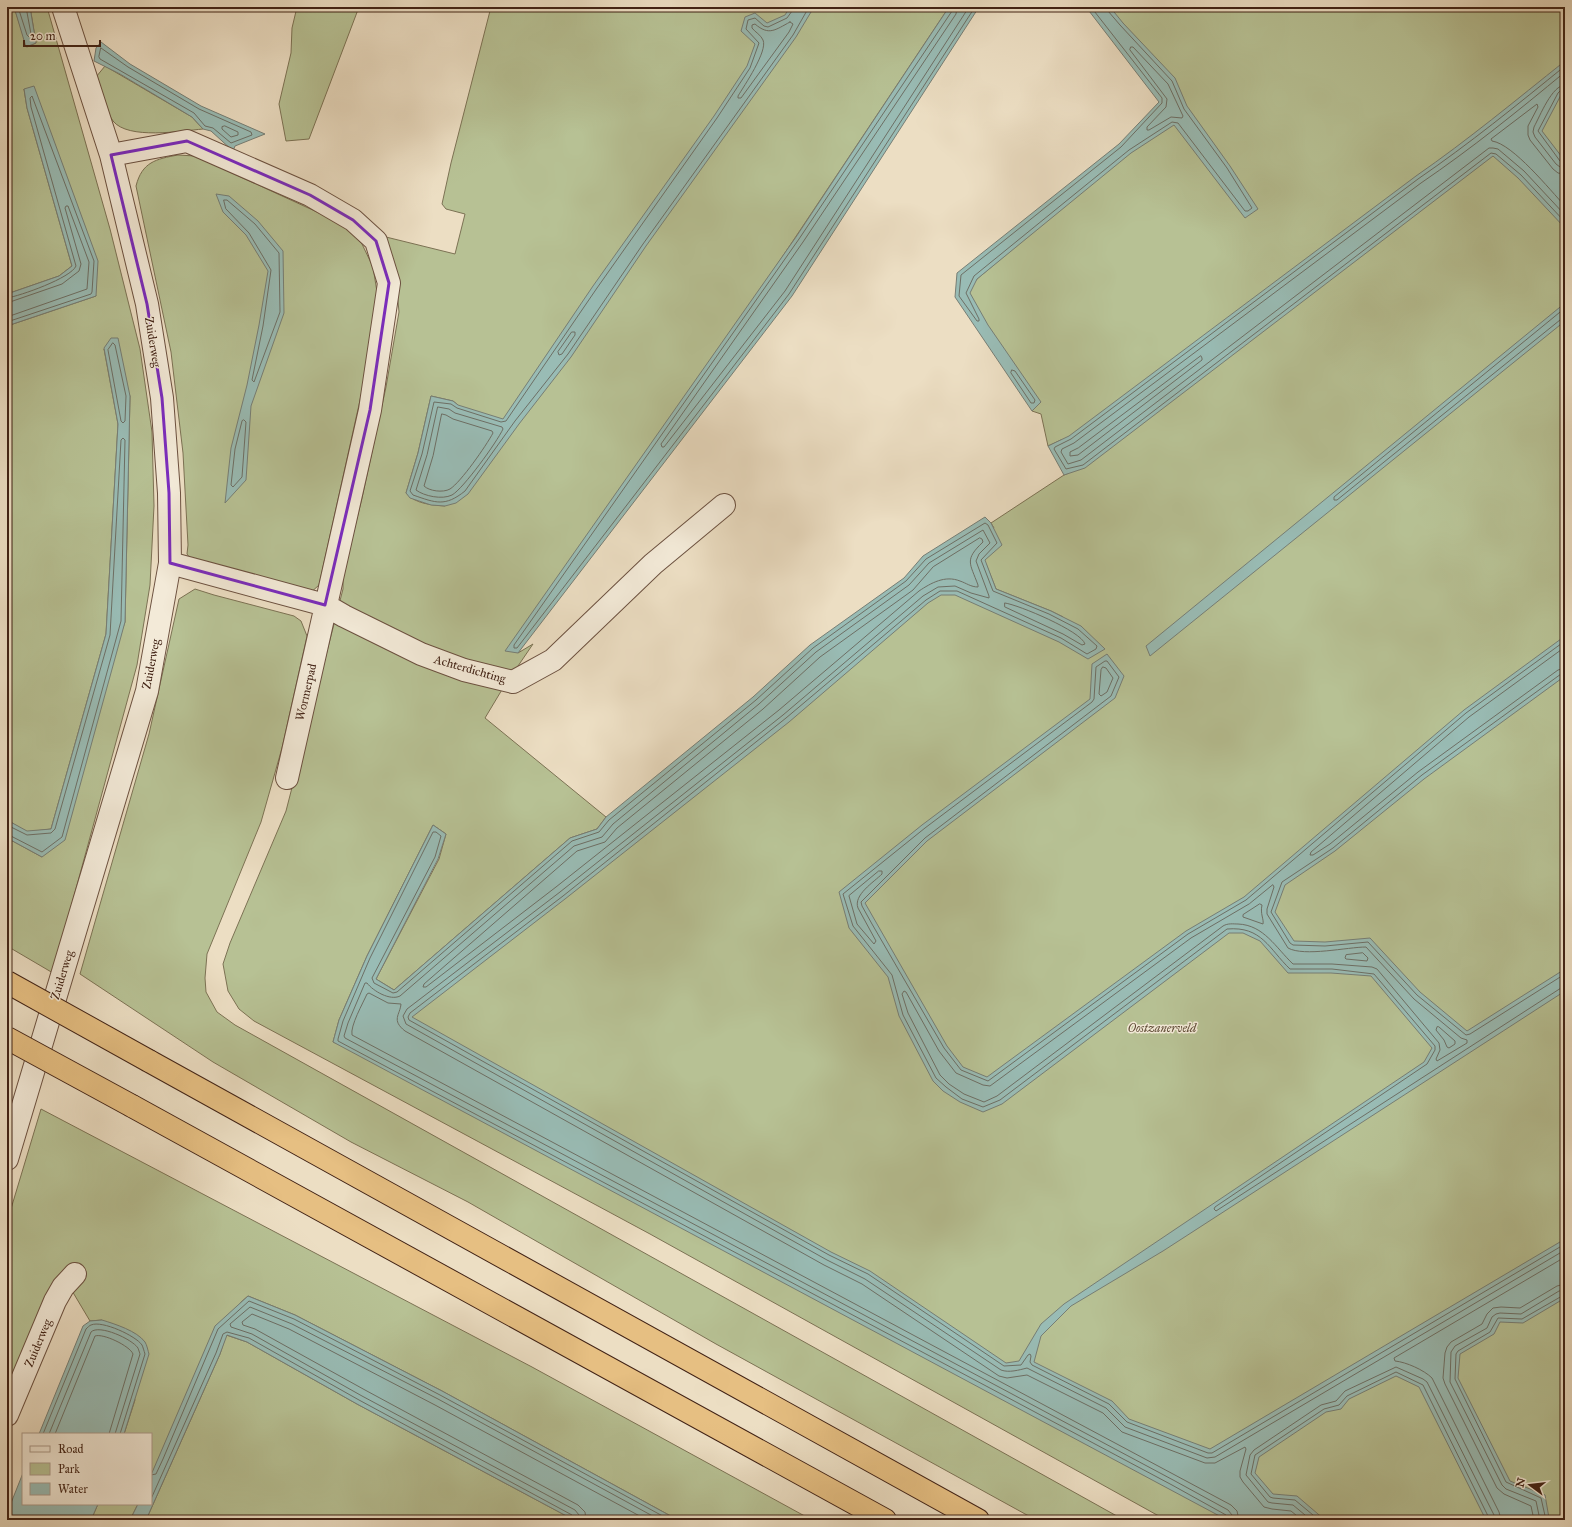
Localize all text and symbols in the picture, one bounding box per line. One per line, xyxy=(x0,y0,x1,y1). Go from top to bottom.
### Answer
scale bar xyxy=(24,22,100,48)
text: 20 m xyxy=(30,29,56,43)
street label: Zuiderweg xyxy=(141,316,164,369)
street label: Zuiderweg xyxy=(139,637,164,691)
street label: Achterdichting xyxy=(431,652,508,687)
street label: Wormerpad xyxy=(293,662,319,722)
street label: Zuiderweg xyxy=(48,948,77,1002)
park label: Oostzanerveld xyxy=(1128,1021,1197,1035)
street label: Zuiderweg xyxy=(22,1316,56,1370)
legend xyxy=(22,1433,152,1505)
text: Road xyxy=(58,1442,84,1456)
text: Park xyxy=(58,1462,80,1476)
north arrow xyxy=(1510,1465,1550,1505)
text: N xyxy=(1513,1476,1528,1489)
text: Water xyxy=(58,1482,88,1496)

